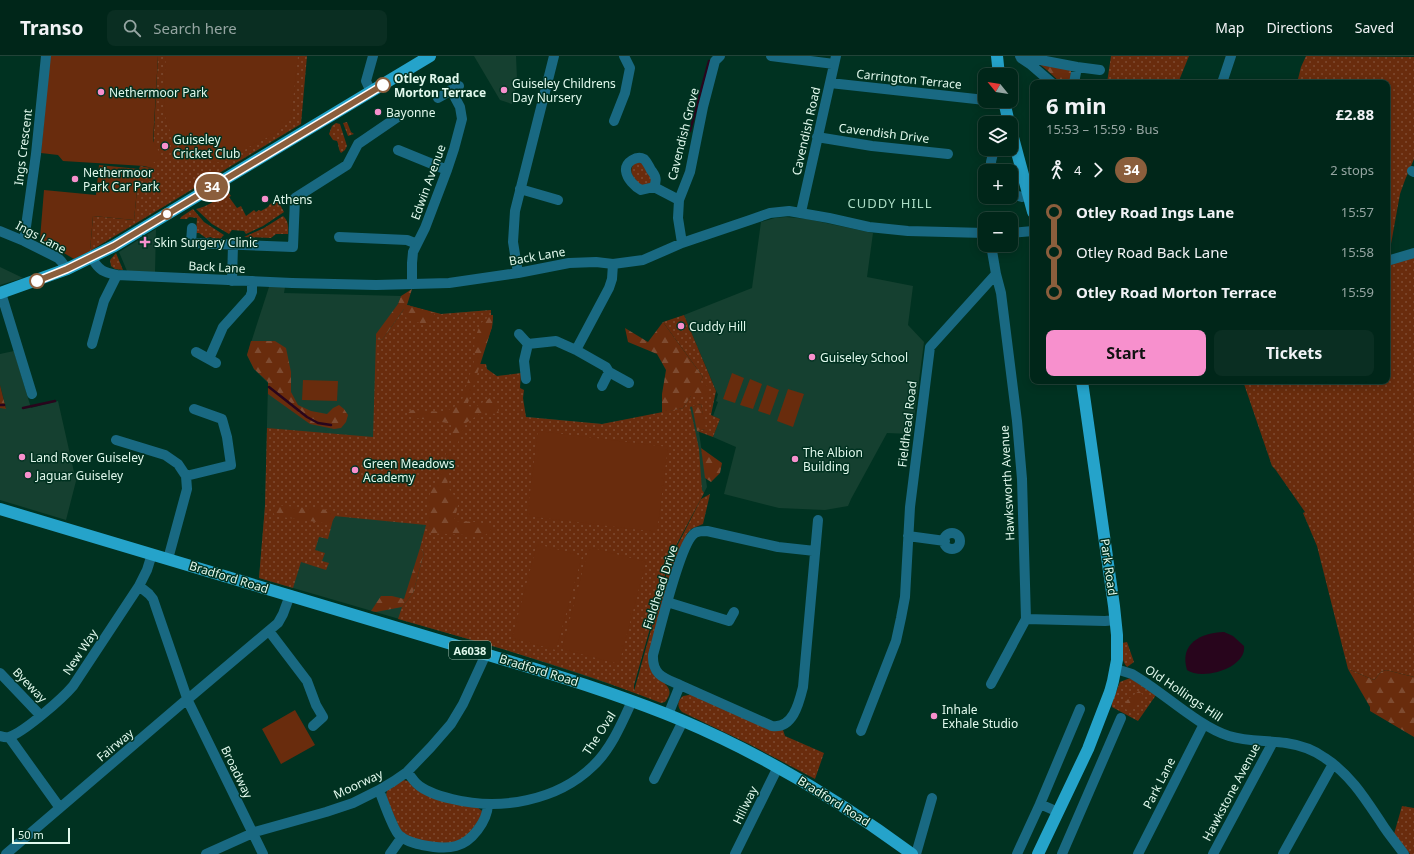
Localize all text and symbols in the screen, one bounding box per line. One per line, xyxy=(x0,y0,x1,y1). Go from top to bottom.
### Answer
search box xyxy=(107,10,387,46)
text: Transo xyxy=(20,15,83,41)
icon: search xyxy=(121,17,143,39)
text: Search here xyxy=(153,18,237,38)
text: Map xyxy=(1215,18,1244,37)
text: Directions xyxy=(1266,18,1333,37)
text: Saved xyxy=(1355,18,1394,37)
street label: Carrington Terrace xyxy=(856,65,963,93)
north arrow xyxy=(978,68,1018,108)
map controls xyxy=(978,68,1018,252)
place label: Otley Road Morton Terrace xyxy=(394,70,486,101)
place label: Guiseley Childrens Day Nursery xyxy=(512,75,616,106)
marker: Otley Road Morton Terrace xyxy=(375,77,391,93)
place label: Nethermoor Park xyxy=(109,84,208,101)
marker: Guiseley Childrens Day Nursery xyxy=(499,85,509,95)
street label: Cavendish Road xyxy=(788,85,824,177)
street label: Cavendish Grove xyxy=(663,86,703,182)
marker: Nethermoor Park xyxy=(96,87,106,97)
text: 6 min xyxy=(1046,90,1107,120)
place label: Bayonne xyxy=(386,104,436,121)
text: £2.88 xyxy=(1335,104,1374,124)
street label: Ings Crescent xyxy=(10,107,36,186)
marker: Bayonne xyxy=(373,107,383,117)
button: layers xyxy=(978,116,1018,156)
street label: Cavendish Drive xyxy=(838,119,930,147)
text: 15:53 – 15:59 · Bus xyxy=(1046,120,1159,138)
place label: Guiseley Cricket Club xyxy=(173,131,241,162)
marker: Guiseley Cricket Club xyxy=(160,141,170,151)
street label: Edwin Avenue xyxy=(406,142,450,222)
icon: walk xyxy=(1046,159,1068,181)
icon: forward xyxy=(1087,159,1109,181)
text: 34 xyxy=(1123,160,1139,179)
text: 4 xyxy=(1074,161,1081,179)
text: 2 stops xyxy=(1330,161,1374,179)
place label: Nethermoor Park Car Park xyxy=(83,164,160,195)
button: + xyxy=(978,164,1018,204)
marker: Nethermoor Park Car Park xyxy=(70,174,80,184)
line badge: 34 xyxy=(194,174,230,200)
text: 34 xyxy=(204,177,220,196)
place label: Athens xyxy=(273,191,313,208)
marker: Athens xyxy=(260,194,270,204)
district label: CUDDY HILL xyxy=(848,194,932,212)
text: Otley Road Ings Lane xyxy=(1076,202,1234,222)
text: 15:57 xyxy=(1341,203,1374,221)
unlabelled marker xyxy=(161,208,173,220)
button: − xyxy=(978,212,1018,252)
street label: Ings Lane xyxy=(13,217,69,258)
place label: Skin Surgery Clinic xyxy=(154,234,258,251)
marker: Skin Surgery Clinic xyxy=(139,236,151,248)
text: Otley Road Back Lane xyxy=(1076,242,1228,262)
street label: Back Lane xyxy=(507,243,567,269)
text: 15:58 xyxy=(1341,243,1374,261)
street label: Back Lane xyxy=(188,257,246,277)
unlabelled marker xyxy=(29,273,45,289)
text: Otley Road Morton Terrace xyxy=(1076,282,1277,302)
text: 15:59 xyxy=(1341,283,1374,301)
place label: Cuddy Hill xyxy=(689,318,746,335)
marker: Cuddy Hill xyxy=(676,321,686,331)
button: Start xyxy=(1046,330,1206,376)
button: Tickets xyxy=(1214,330,1374,376)
place label: Guiseley School xyxy=(820,349,908,366)
marker: Guiseley School xyxy=(807,352,817,362)
street label: Fieldhead Road xyxy=(893,380,921,468)
street label: Hawksworth Avenue xyxy=(995,424,1019,541)
place label: The Albion Building xyxy=(803,444,863,475)
place label: Land Rover Guiseley xyxy=(30,449,145,466)
marker: Land Rover Guiseley xyxy=(17,452,27,462)
marker: The Albion Building xyxy=(790,454,800,464)
place label: Green Meadows Academy xyxy=(363,455,455,486)
marker: Green Meadows Academy xyxy=(350,465,360,475)
place label: Jaguar Guiseley xyxy=(35,467,124,484)
marker: Jaguar Guiseley xyxy=(23,470,33,480)
street label: Park Road xyxy=(1097,537,1121,597)
street label: Fieldhead Drive xyxy=(638,542,682,631)
street label: Bradford Road xyxy=(187,557,271,597)
street label: New Way xyxy=(58,625,102,678)
road number: A6038 xyxy=(449,641,491,659)
street label: Bradford Road xyxy=(497,650,581,690)
street label: Old Hollings Hill xyxy=(1142,661,1226,725)
street label: Byeway xyxy=(9,664,52,707)
place label: Inhale Exhale Studio xyxy=(942,701,1018,732)
street label: The Oval xyxy=(578,708,620,758)
marker: Inhale Exhale Studio xyxy=(929,711,939,721)
street label: Fairway xyxy=(93,724,138,765)
street label: Hawkstone Avenue xyxy=(1198,740,1264,844)
street label: Broadway xyxy=(217,743,257,802)
street label: Park Lane xyxy=(1139,754,1179,812)
street label: Moorway xyxy=(331,765,386,803)
street label: Bradford Road xyxy=(795,772,873,830)
street label: Hillway xyxy=(728,782,762,827)
scale bar xyxy=(12,826,70,845)
text: 50 m xyxy=(18,827,44,842)

